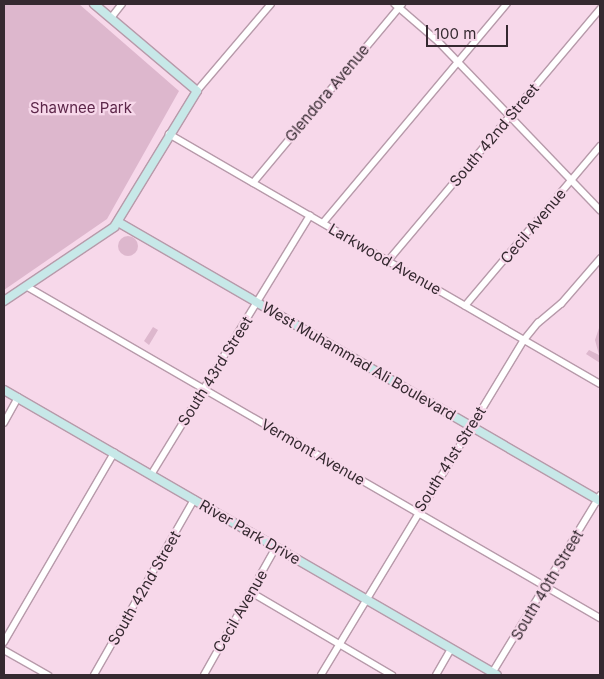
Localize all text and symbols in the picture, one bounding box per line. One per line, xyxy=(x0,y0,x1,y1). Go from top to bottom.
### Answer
scale bar xyxy=(429,15,512,47)
text: 100 m xyxy=(434,24,476,43)
street label: Glendora Avenue xyxy=(281,41,373,145)
street label: South 42nd Street xyxy=(446,80,542,190)
park label: Shawnee Park xyxy=(30,99,132,117)
street label: Cecil Avenue xyxy=(496,185,570,267)
street label: Larkwood Avenue xyxy=(325,219,445,299)
street label: West Muhammad Ali Boulevard xyxy=(259,298,459,424)
street label: South 43rd Street xyxy=(174,313,256,429)
street label: South 41st Street xyxy=(410,403,490,515)
street label: Vermont Avenue xyxy=(258,415,368,489)
street label: River Park Drive xyxy=(196,496,304,568)
street label: South 40th Street xyxy=(507,527,587,643)
street label: South 42nd Street xyxy=(104,528,184,648)
street label: Cecil Avenue xyxy=(209,566,271,656)

